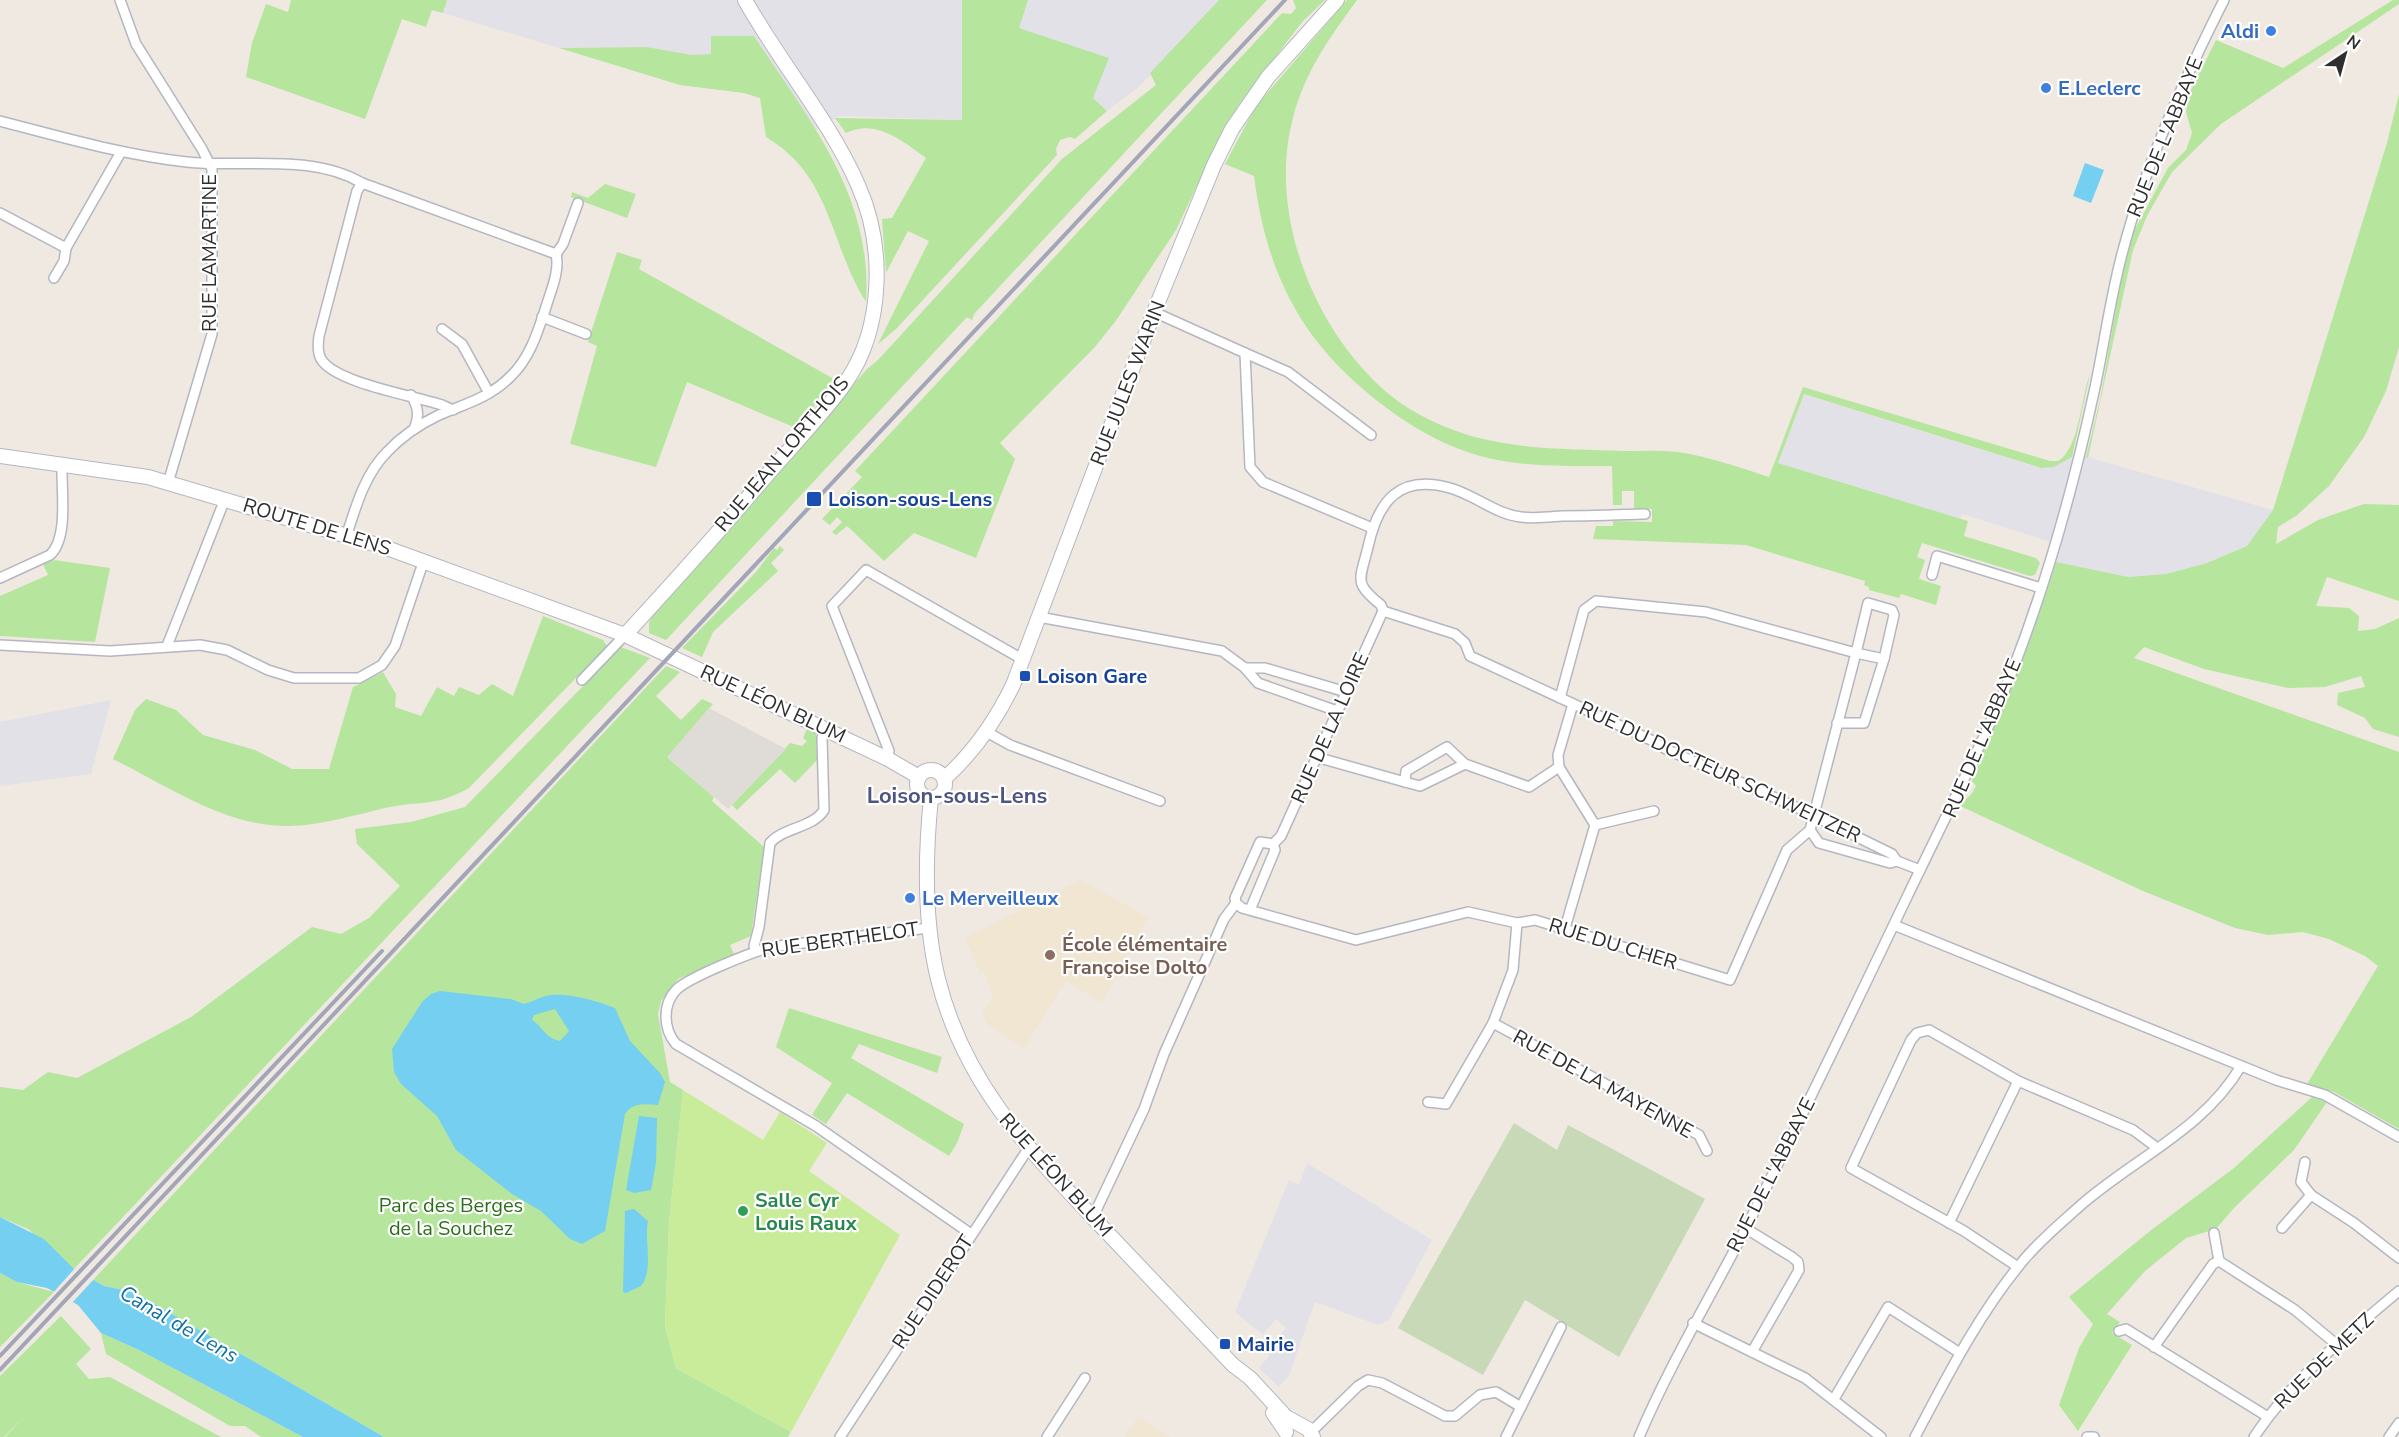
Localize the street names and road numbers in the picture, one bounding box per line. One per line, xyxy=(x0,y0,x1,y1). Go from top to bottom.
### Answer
street label: RUE DE L'ABBAYE xyxy=(2121,53,2209,221)
street label: RUE LAMARTINE xyxy=(196,174,223,332)
street label: RUE JULES WARIN xyxy=(1084,297,1172,469)
street label: RUE JEAN LORTHOIS xyxy=(709,370,855,538)
street label: ROUTE DE LENS xyxy=(240,492,394,562)
street label: RUE DE LA LOIRE xyxy=(1285,648,1375,808)
street label: RUE DE L'ABBAYE xyxy=(1936,654,2028,822)
street label: RUE LÉON BLUM xyxy=(696,658,850,750)
street label: RUE DU DOCTEUR SCHWEITZER xyxy=(1575,695,1865,849)
street label: RUE DU CHER xyxy=(1545,912,1681,976)
street label: RUE BERTHELOT xyxy=(760,916,920,964)
street label: RUE DE LA MAYENNE xyxy=(1508,1023,1698,1145)
street label: RUE DE L'ABBAYE xyxy=(1720,1093,1822,1257)
street label: RUE LÉON BLUM xyxy=(993,1107,1119,1243)
street label: RUE DIDEROT xyxy=(886,1230,980,1354)
street label: RUE DE METZ xyxy=(2268,1306,2380,1415)

